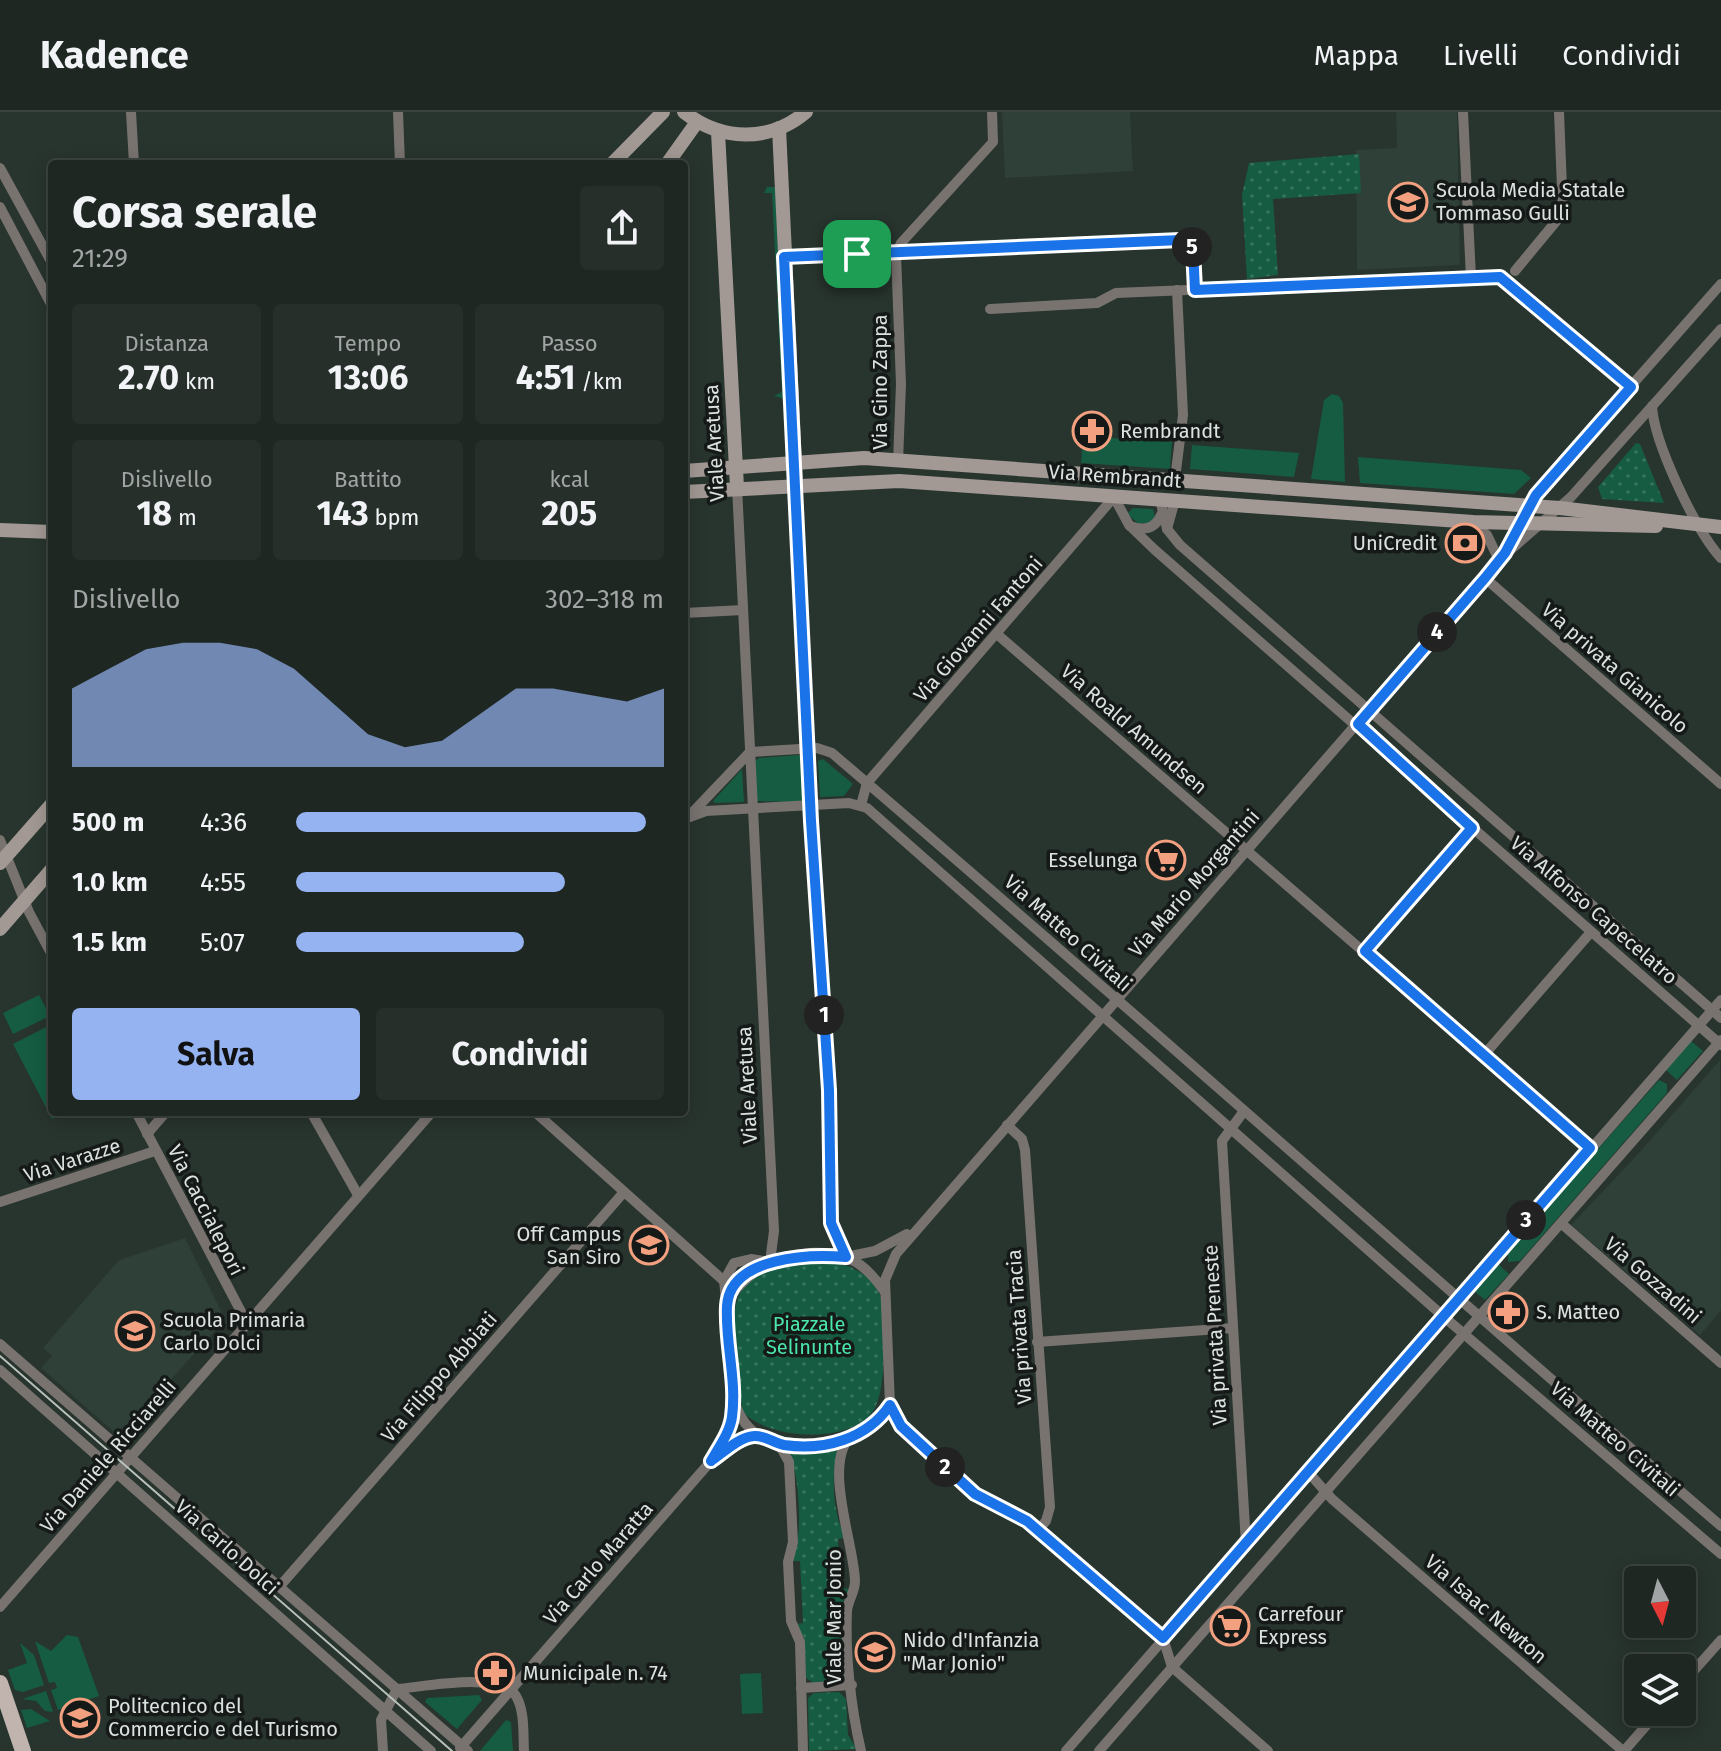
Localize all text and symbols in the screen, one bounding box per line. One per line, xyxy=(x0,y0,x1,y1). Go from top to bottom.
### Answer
text: Kadence xyxy=(40,32,189,78)
text: Mappa xyxy=(1314,39,1399,72)
text: Livelli xyxy=(1443,39,1518,72)
text: Condividi xyxy=(1562,39,1681,72)
place label: Scuola Media Statale Tommaso Gulli xyxy=(1436,178,1625,225)
school or university icon: Scuola Media Statale Tommaso Gulli xyxy=(1387,181,1429,223)
text: Corsa serale xyxy=(72,186,317,239)
button: share xyxy=(580,186,664,270)
pin xyxy=(823,220,891,288)
pin: 5 xyxy=(1172,227,1212,267)
icon: arrive xyxy=(835,232,879,276)
text: 5 xyxy=(1186,233,1198,260)
text: 21:29 xyxy=(72,243,128,274)
street label: Via Gino Zappa xyxy=(868,314,892,450)
text: Distanza xyxy=(124,330,209,357)
text: Tempo xyxy=(335,330,401,357)
text: Passo xyxy=(541,330,598,357)
text: 2.70 xyxy=(118,357,179,398)
text: 13:06 xyxy=(328,357,408,398)
text: 4:51 xyxy=(516,357,575,398)
text: km xyxy=(179,368,215,395)
text: /km xyxy=(575,368,623,395)
street label: Viale Aretusa xyxy=(699,384,729,502)
pharmacy icon: Rembrandt xyxy=(1071,410,1113,452)
place label: Rembrandt xyxy=(1120,419,1221,443)
street label: Via Rembrandt xyxy=(1048,459,1183,493)
text: Dislivello xyxy=(121,466,212,493)
text: Battito xyxy=(334,466,402,493)
text: kcal xyxy=(550,466,589,493)
text: 18 xyxy=(137,493,172,534)
text: 143 xyxy=(317,493,369,534)
text: 205 xyxy=(541,493,597,534)
text: m xyxy=(172,504,197,531)
text: bpm xyxy=(369,504,419,531)
bank icon: UniCredit xyxy=(1444,522,1486,564)
place label: UniCredit xyxy=(1353,531,1438,555)
street label: Via Giovanni Fantoni xyxy=(908,551,1048,707)
text: Dislivello xyxy=(72,584,180,615)
text: 302–318 m xyxy=(545,584,664,615)
street label: Via privata Gianicolo xyxy=(1537,598,1693,738)
pin: 4 xyxy=(1417,612,1457,652)
text: 4 xyxy=(1431,618,1443,645)
street label: Via Roald Amundsen xyxy=(1056,659,1212,799)
street label: Via Mario Morgantini xyxy=(1124,804,1264,962)
text: 500 m xyxy=(72,807,145,838)
text: 4:36 xyxy=(200,807,247,838)
street label: Via Alfonso Capecelatro xyxy=(1505,831,1683,989)
supermarket icon: Esselunga xyxy=(1145,839,1187,881)
place label: Esselunga xyxy=(1048,848,1138,872)
text: 1.0 km xyxy=(72,867,148,898)
text: 4:55 xyxy=(200,867,246,898)
street label: Via Matteo Civitali xyxy=(999,870,1137,996)
text: 1.5 km xyxy=(72,927,147,958)
text: 5:07 xyxy=(200,927,245,958)
pin: 1 xyxy=(804,995,844,1035)
text: 1 xyxy=(819,1001,829,1028)
button: Salva xyxy=(72,1008,360,1100)
button: Condividi xyxy=(376,1008,664,1100)
street label: Viale Aretusa xyxy=(732,1026,762,1144)
street label: Via Varazze xyxy=(21,1133,123,1187)
street label: Via Caccialepori xyxy=(163,1141,249,1279)
pin: 3 xyxy=(1506,1200,1546,1240)
text: 3 xyxy=(1520,1206,1532,1233)
place label: Off Campus San Siro xyxy=(517,1222,621,1269)
school or university icon: Off Campus San Siro xyxy=(628,1224,670,1266)
street label: Via Gozzadini xyxy=(1600,1232,1706,1328)
street label: Via privata Preneste xyxy=(1198,1244,1232,1426)
street label: Via privata Tracia xyxy=(1002,1249,1036,1405)
pharmacy icon: S. Matteo xyxy=(1487,1291,1529,1333)
place label: S. Matteo xyxy=(1536,1300,1620,1324)
street label: Via Filippo Abbiati xyxy=(376,1307,502,1447)
place label: Scuola Primaria Carlo Dolci xyxy=(163,1308,305,1355)
school or university icon: Scuola Primaria Carlo Dolci xyxy=(114,1310,156,1352)
park label: Piazzale Selinunte xyxy=(766,1312,852,1359)
street label: Via Daniele Ricciarelli xyxy=(35,1375,181,1537)
street label: Via Matteo Civitali xyxy=(1546,1376,1684,1502)
pin: 2 xyxy=(925,1447,965,1487)
text: 2 xyxy=(939,1453,951,1480)
street label: Via Carlo Dolci xyxy=(170,1494,284,1600)
street label: Via Carlo Maratta xyxy=(538,1497,658,1629)
street label: Viale Mar Jonio xyxy=(822,1549,846,1685)
street label: Via Isaac Newton xyxy=(1420,1550,1552,1668)
north arrow xyxy=(1624,1566,1696,1638)
map controls xyxy=(1624,1566,1696,1726)
place label: Carrefour Express xyxy=(1258,1602,1343,1649)
supermarket icon: Carrefour Express xyxy=(1209,1605,1251,1647)
place label: Nido d'Infanzia "Mar Jonio" xyxy=(903,1628,1039,1675)
school or university icon: Nido d'Infanzia "Mar Jonio" xyxy=(854,1631,896,1673)
pharmacy icon: Municipale n. 74 xyxy=(474,1652,516,1694)
button: layers xyxy=(1624,1654,1696,1726)
place label: Municipale n. 74 xyxy=(523,1661,668,1685)
place label: Politecnico del Commercio e del Turismo xyxy=(108,1694,338,1741)
school or university icon: Politecnico del Commercio e del Turismo xyxy=(59,1697,101,1739)

